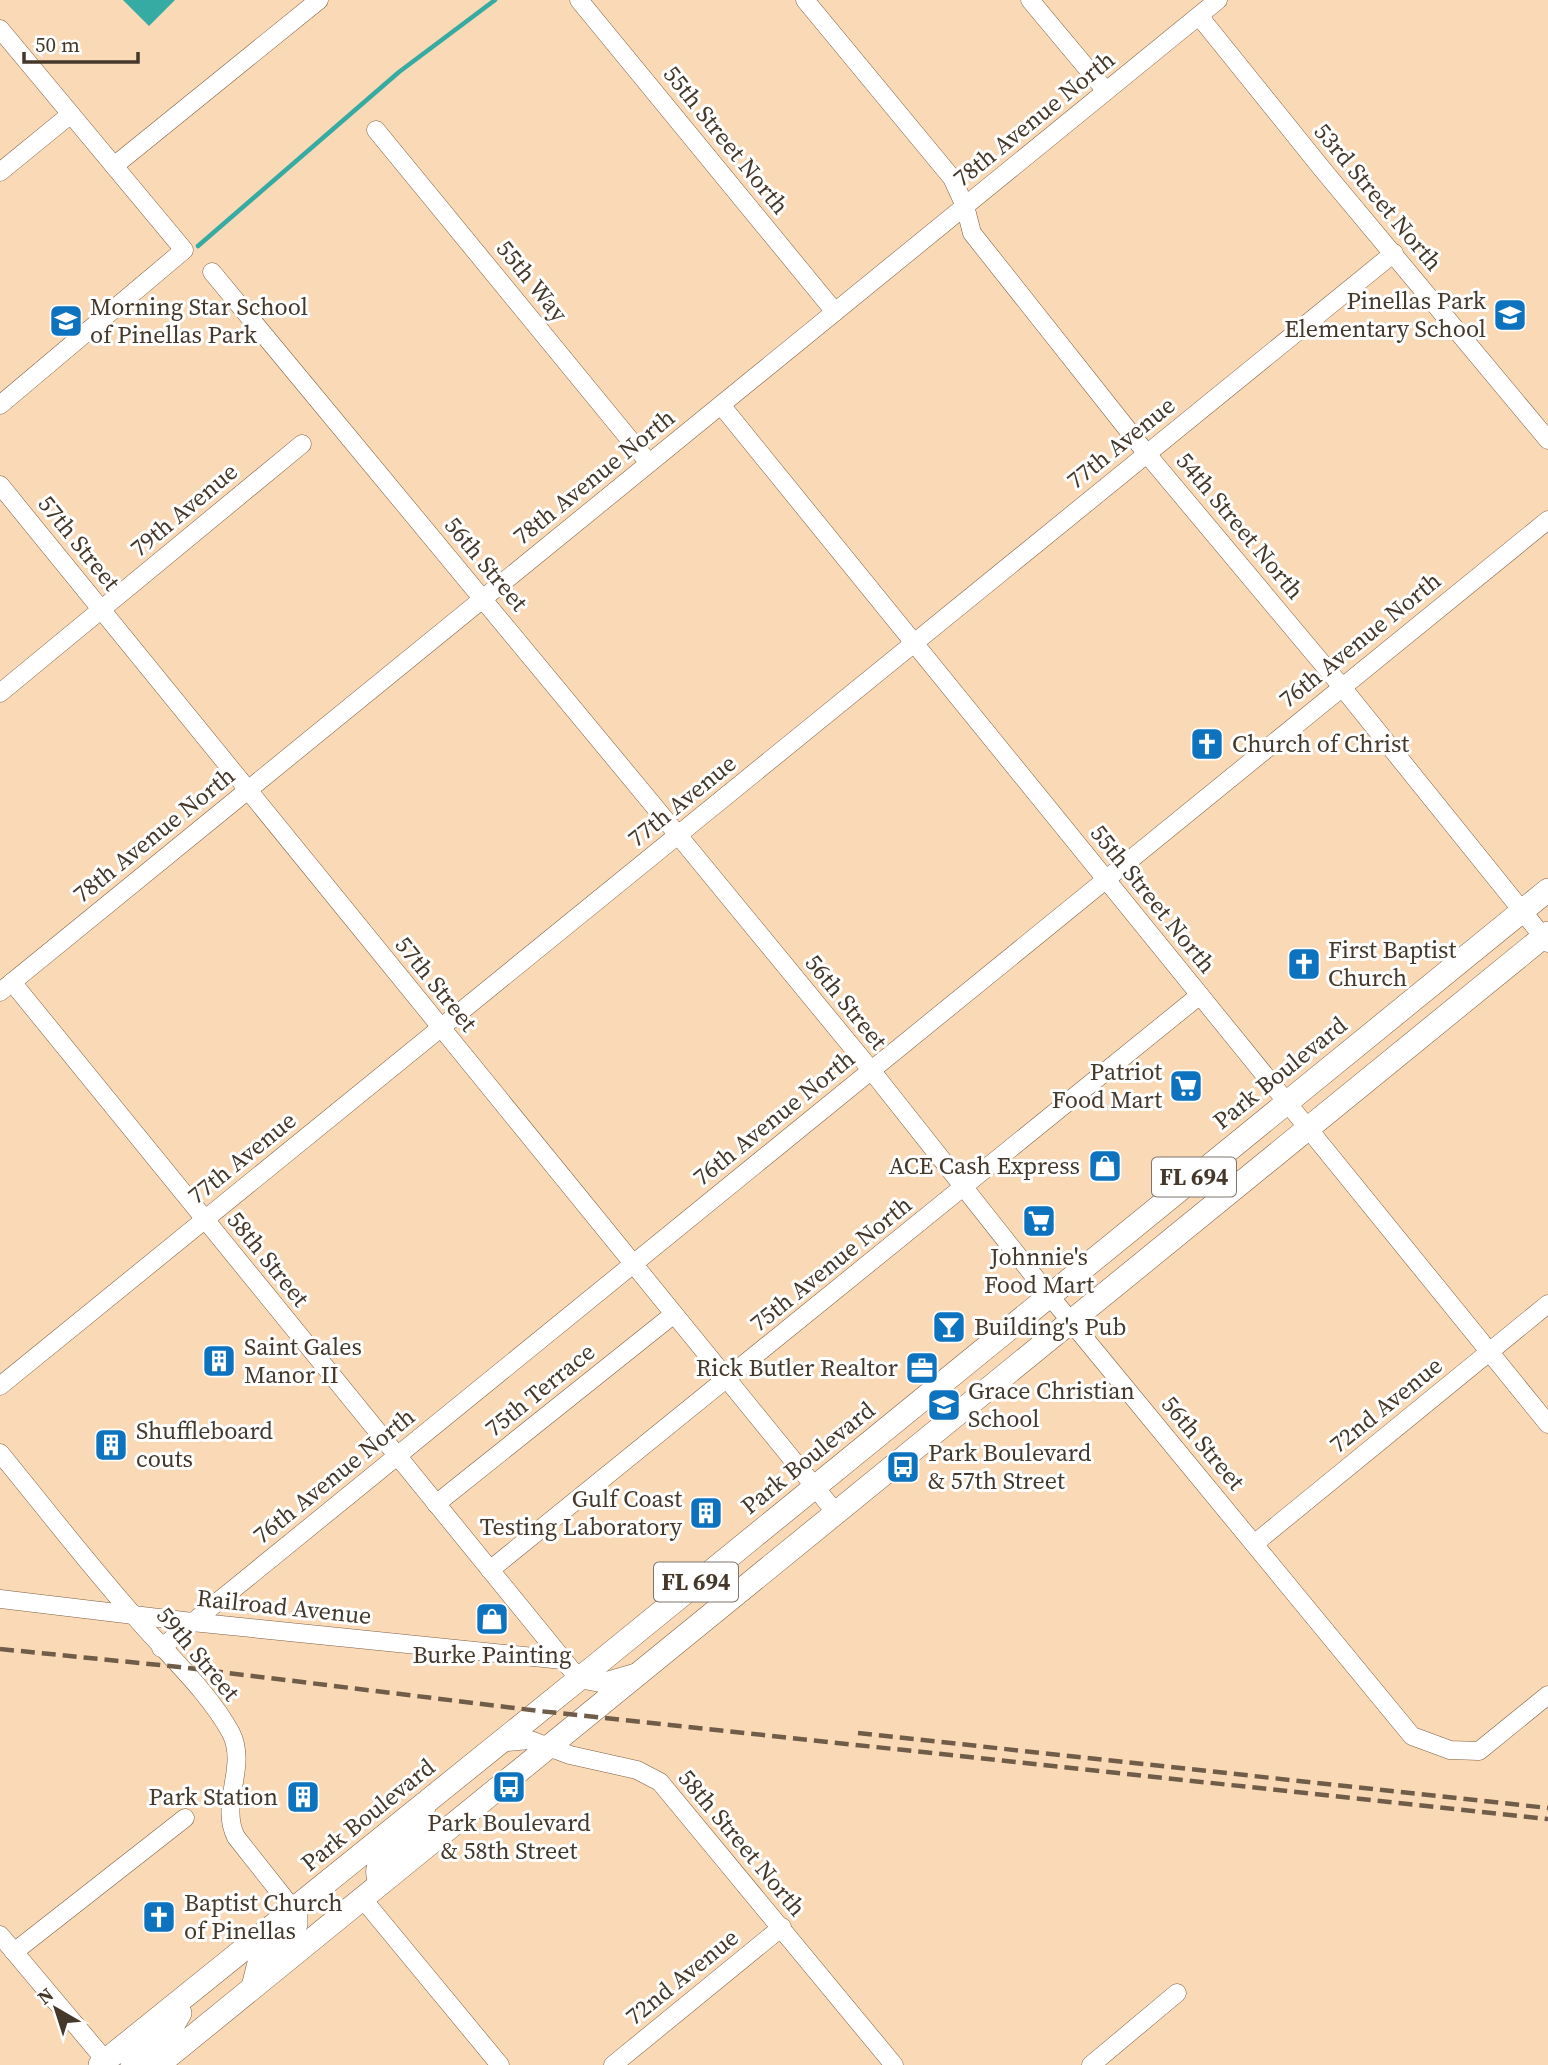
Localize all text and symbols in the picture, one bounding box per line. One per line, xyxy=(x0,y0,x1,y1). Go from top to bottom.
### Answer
scale bar xyxy=(24,21,138,65)
text: 50 m xyxy=(35,30,80,59)
street label: 78th Avenue North xyxy=(946,43,1122,194)
street label: 55th Street North xyxy=(656,58,797,221)
street label: 53rd Street North xyxy=(1307,116,1450,278)
street label: 55th Way xyxy=(489,233,576,329)
place label: Pinellas Park Elementary School xyxy=(1284,284,1487,345)
place label: Morning Star School of Pinellas Park xyxy=(90,290,308,351)
school or university icon: Pinellas Park Elementary School xyxy=(1491,296,1529,334)
school or university icon: Morning Star School of Pinellas Park xyxy=(47,302,85,340)
street label: 77th Avenue xyxy=(1060,389,1182,497)
street label: 78th Avenue North xyxy=(506,401,682,552)
street label: 54th Street North xyxy=(1169,445,1312,606)
street label: 79th Avenue xyxy=(123,455,244,564)
street label: 57th Street xyxy=(31,488,128,597)
street label: 56th Street xyxy=(437,509,536,618)
street label: 76th Avenue North xyxy=(1272,564,1448,715)
church icon: Church of Christ xyxy=(1188,725,1226,763)
place label: Church of Christ xyxy=(1232,727,1409,760)
street label: 77th Avenue xyxy=(621,747,743,855)
street label: 78th Avenue North xyxy=(66,759,242,910)
street label: 55th Street North xyxy=(1083,817,1224,980)
street label: 57th Street xyxy=(388,929,485,1038)
place label: First Baptist Church xyxy=(1328,933,1456,994)
church icon: First Baptist Church xyxy=(1285,945,1323,983)
street label: 56th Street xyxy=(798,947,895,1056)
street label: Park Boulevard xyxy=(1206,1008,1354,1137)
street label: 76th Avenue North xyxy=(686,1042,862,1193)
place label: Patriot Food Mart xyxy=(1052,1055,1162,1116)
supermarket icon: Patriot Food Mart xyxy=(1167,1067,1205,1105)
street label: 77th Avenue xyxy=(181,1104,303,1212)
shop icon: ACE Cash Express xyxy=(1086,1147,1124,1185)
place label: ACE Cash Express xyxy=(889,1149,1080,1182)
road number: FL 694 xyxy=(1152,1158,1236,1196)
street label: 75th Avenue North xyxy=(743,1188,919,1339)
supermarket icon: Johnnie's Food Mart xyxy=(1020,1202,1058,1240)
street label: 58th Street xyxy=(220,1204,317,1313)
place label: Johnnie's Food Mart xyxy=(984,1240,1094,1301)
bar icon: Building's Pub xyxy=(930,1308,968,1346)
place label: Building's Pub xyxy=(974,1310,1126,1343)
place label: Saint Gales Manor II xyxy=(244,1330,362,1391)
street label: 75th Terrace xyxy=(478,1335,602,1444)
building icon: Saint Gales Manor II xyxy=(200,1342,238,1380)
office icon: Rick Butler Realtor xyxy=(903,1349,941,1387)
street label: 72nd Avenue xyxy=(1322,1349,1449,1460)
place label: Rick Butler Realtor xyxy=(696,1351,898,1384)
place label: Grace Christian School xyxy=(968,1374,1135,1435)
school or university icon: Grace Christian School xyxy=(925,1386,963,1424)
street label: 56th Street xyxy=(1154,1388,1253,1497)
street label: Park Boulevard xyxy=(734,1393,882,1522)
street label: 76th Avenue North xyxy=(246,1400,422,1551)
place label: Shuffleboard couts xyxy=(136,1414,273,1475)
building icon: Shuffleboard couts xyxy=(92,1426,130,1464)
place label: Park Boulevard & 57th Street xyxy=(928,1436,1092,1497)
bus stop icon: Park Boulevard & 57th Street xyxy=(884,1448,922,1486)
place label: Gulf Coast Testing Laboratory xyxy=(480,1482,683,1543)
building icon: Gulf Coast Testing Laboratory xyxy=(687,1494,725,1532)
road number: FL 694 xyxy=(654,1562,738,1602)
street label: Railroad Avenue xyxy=(195,1581,373,1632)
street label: 59th Street xyxy=(149,1599,248,1708)
shop icon: Burke Painting xyxy=(473,1600,511,1638)
place label: Burke Painting xyxy=(413,1638,571,1671)
street label: Park Boulevard xyxy=(294,1750,442,1879)
street label: 58th Street North xyxy=(671,1762,814,1923)
bus stop icon: Park Boulevard & 58th Street xyxy=(490,1768,528,1806)
building icon: Park Station xyxy=(284,1778,322,1816)
place label: Park Station xyxy=(148,1780,278,1813)
place label: Park Boulevard & 58th Street xyxy=(427,1806,591,1867)
place label: Baptist Church of Pinellas xyxy=(184,1886,343,1947)
church icon: Baptist Church of Pinellas xyxy=(140,1898,178,1936)
street label: 72nd Avenue xyxy=(618,1921,745,2032)
north arrow xyxy=(21,1974,91,2044)
text: N xyxy=(32,1981,59,2010)

